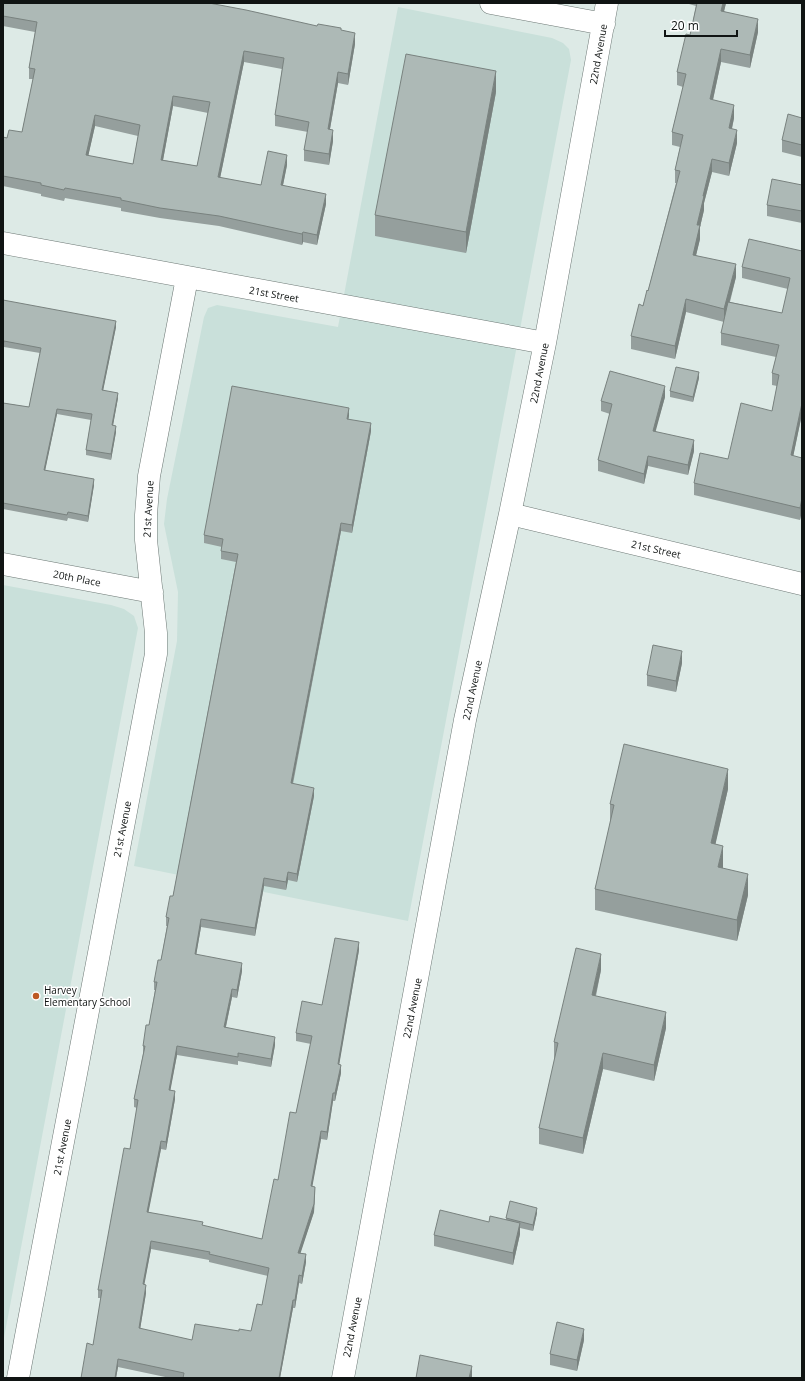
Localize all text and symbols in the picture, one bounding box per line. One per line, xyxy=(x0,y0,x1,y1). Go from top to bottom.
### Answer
scale bar xyxy=(665,12,737,38)
text: 20 m xyxy=(671,17,699,34)
street label: 22nd Avenue xyxy=(586,22,610,85)
street label: 21st Street xyxy=(248,283,300,305)
street label: 22nd Avenue xyxy=(526,341,552,404)
street label: 21st Avenue xyxy=(140,480,157,538)
street label: 21st Street xyxy=(630,537,682,562)
street label: 20th Place xyxy=(52,567,102,590)
street label: 22nd Avenue xyxy=(459,658,485,721)
street label: 21st Avenue xyxy=(110,799,134,858)
street label: 22nd Avenue xyxy=(399,976,425,1039)
place label: Harvey Elementary School xyxy=(44,983,130,1009)
marker: Harvey Elementary School xyxy=(31,991,41,1001)
street label: 21st Avenue xyxy=(50,1117,74,1176)
street label: 22nd Avenue xyxy=(339,1295,365,1358)

